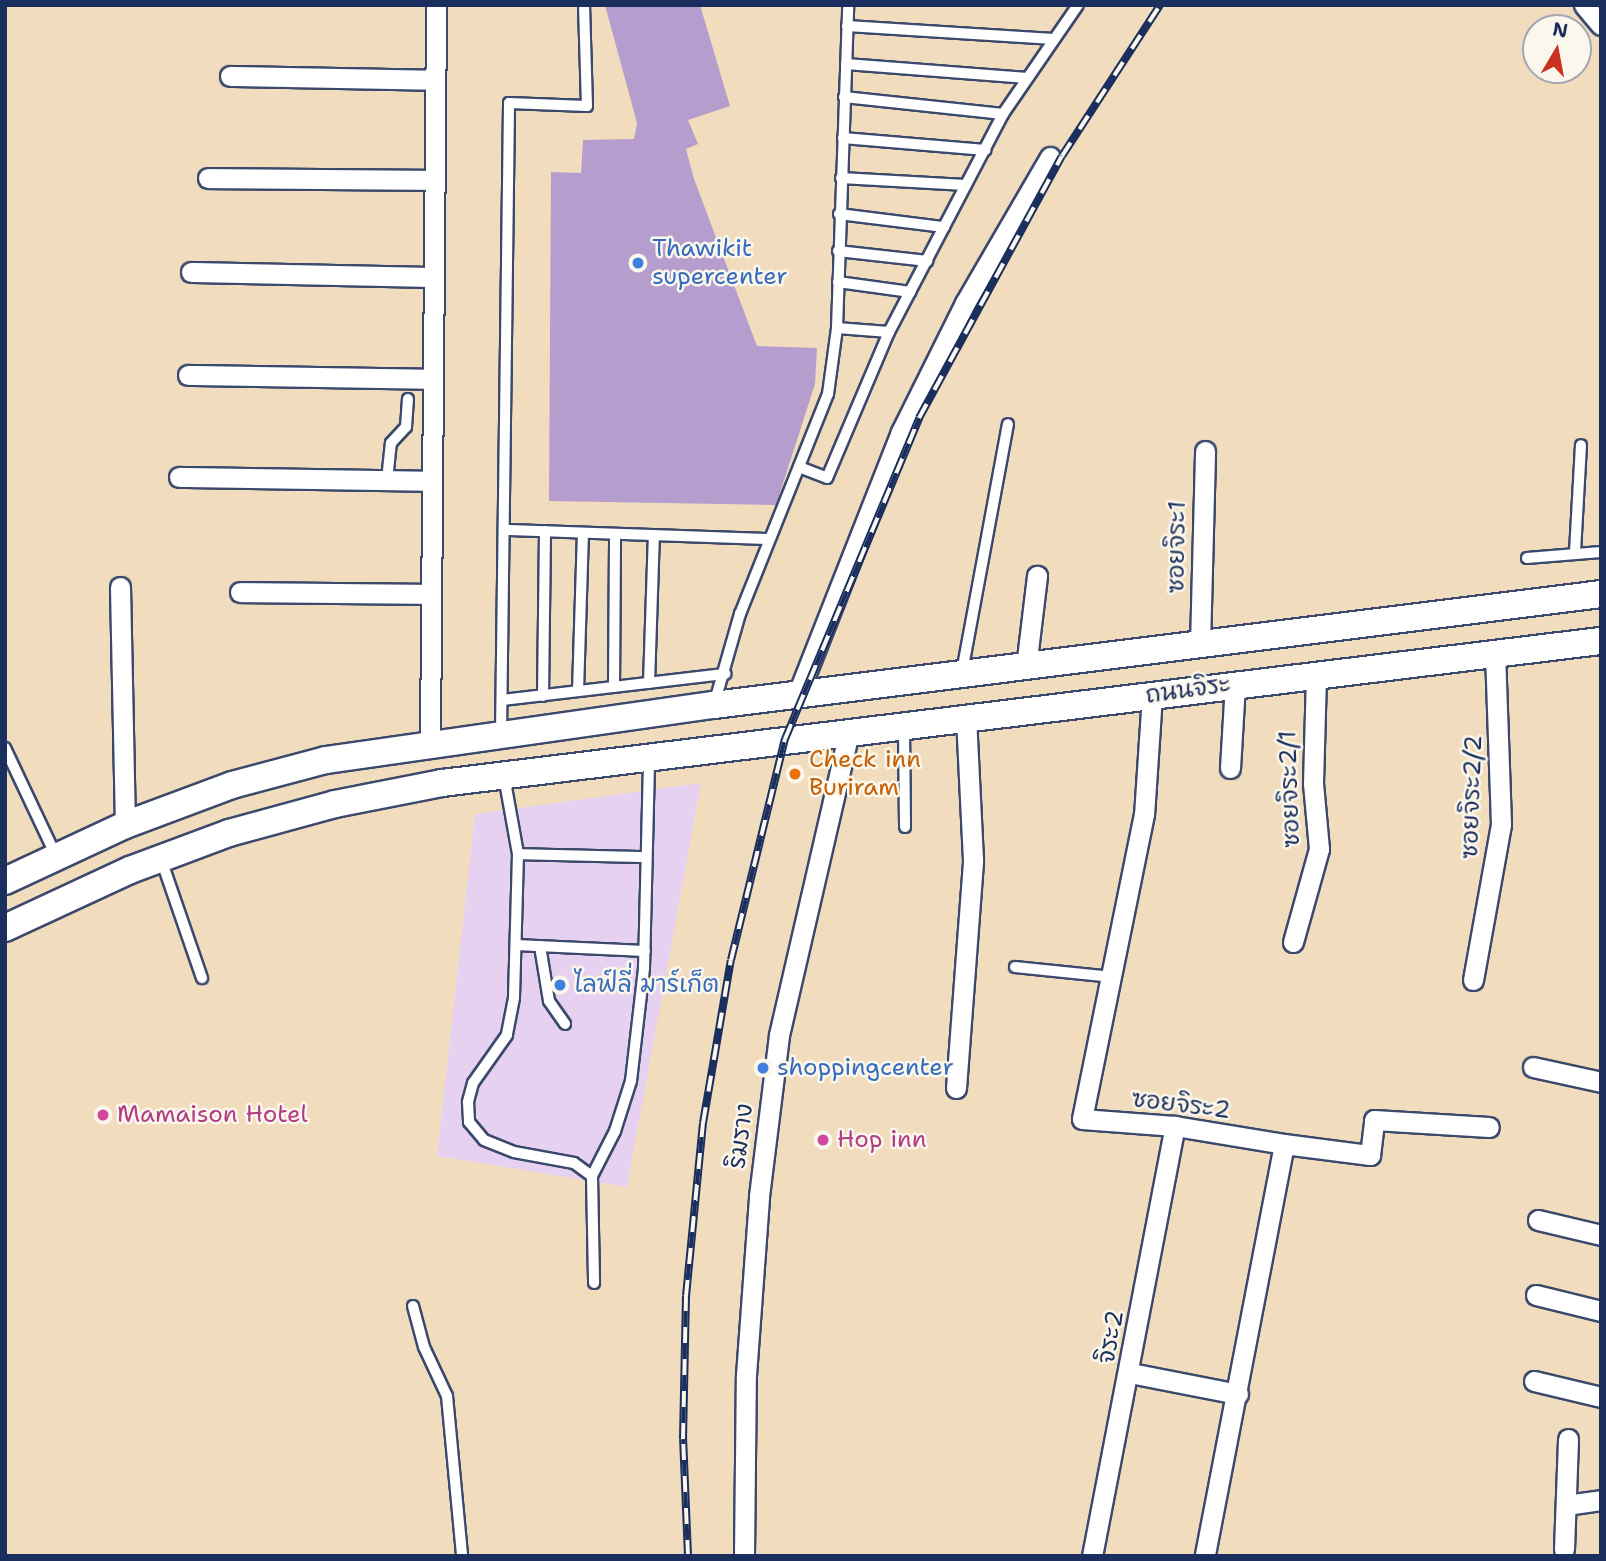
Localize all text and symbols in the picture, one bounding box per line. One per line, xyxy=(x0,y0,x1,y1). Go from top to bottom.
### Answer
north arrow xyxy=(1522,14,1592,84)
text: N xyxy=(1551,16,1570,43)
place label: Thawikit supercenter xyxy=(652,235,788,291)
marker: Thawikit supercenter xyxy=(630,255,646,271)
street label: ซอยจิระ1 xyxy=(1162,500,1192,594)
street label: ถนนจิระ xyxy=(1144,670,1232,710)
street label: ซอยจิระ2/1 xyxy=(1274,730,1306,848)
street label: ซอยจิระ2/2 xyxy=(1455,735,1489,859)
place label: Check inn Buriram xyxy=(809,746,921,802)
marker: Check inn Buriram xyxy=(787,766,803,782)
place label: ไลฟ์ลี่ มาร์เก็ต xyxy=(574,971,719,999)
marker: ไลฟ์ลี่ มาร์เก็ต xyxy=(552,977,568,993)
place label: shoppingcenter xyxy=(777,1054,954,1082)
marker: shoppingcenter xyxy=(755,1060,771,1076)
street label: ซอยจิระ2 xyxy=(1130,1085,1232,1125)
place label: Mamaison Hotel xyxy=(117,1101,308,1129)
street label: ริมราง xyxy=(723,1102,759,1170)
marker: Mamaison Hotel xyxy=(95,1107,111,1123)
place label: Hop inn xyxy=(837,1126,926,1154)
marker: Hop inn xyxy=(815,1132,831,1148)
street label: จิระ2 xyxy=(1092,1308,1130,1366)

